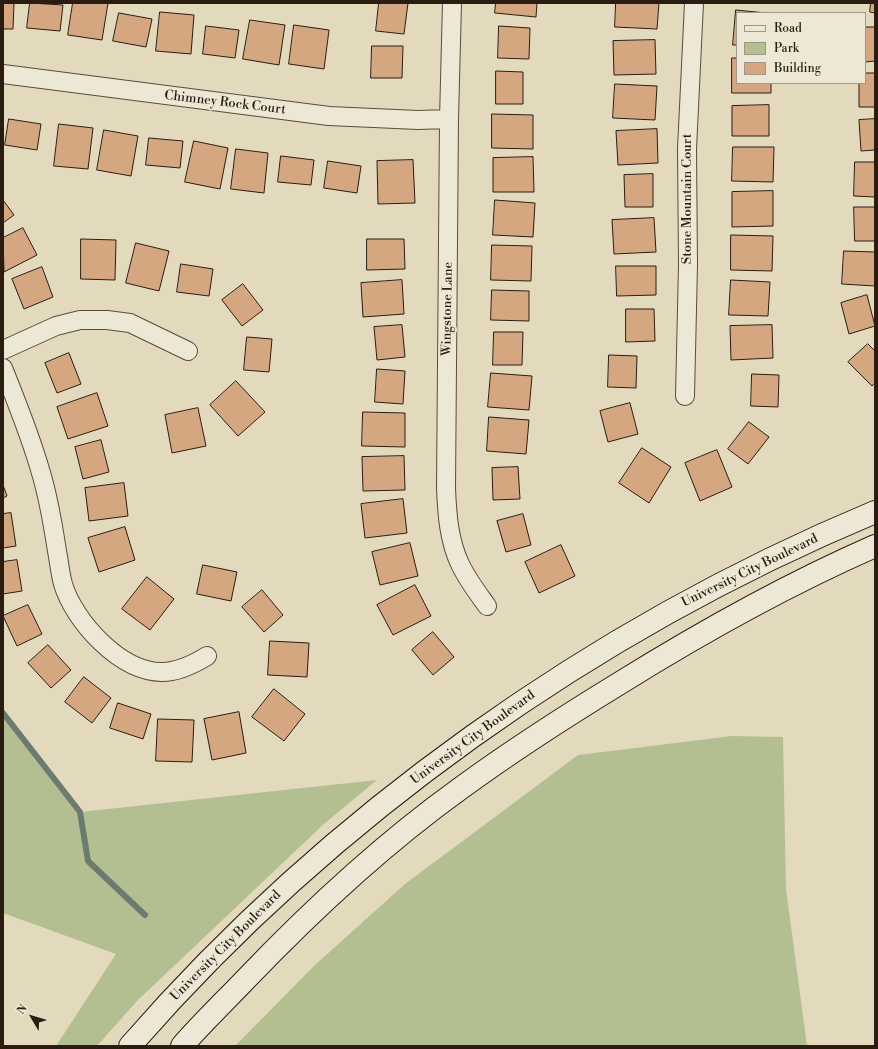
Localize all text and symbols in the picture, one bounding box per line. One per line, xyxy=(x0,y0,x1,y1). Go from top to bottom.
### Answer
legend xyxy=(736,12,866,84)
text: Road xyxy=(774,21,802,36)
text: Park xyxy=(774,41,799,56)
text: Building xyxy=(774,61,821,76)
street label: Chimney Rock Court xyxy=(163,88,287,118)
street label: Stone Mountain Court xyxy=(680,134,696,264)
street label: Wingstone Lane xyxy=(439,262,457,356)
street label: University City Boulevard xyxy=(679,531,821,611)
street label: University City Boulevard xyxy=(408,688,538,788)
street label: University City Boulevard xyxy=(167,887,285,1005)
north arrow xyxy=(12,997,52,1037)
text: N xyxy=(14,1002,31,1017)

